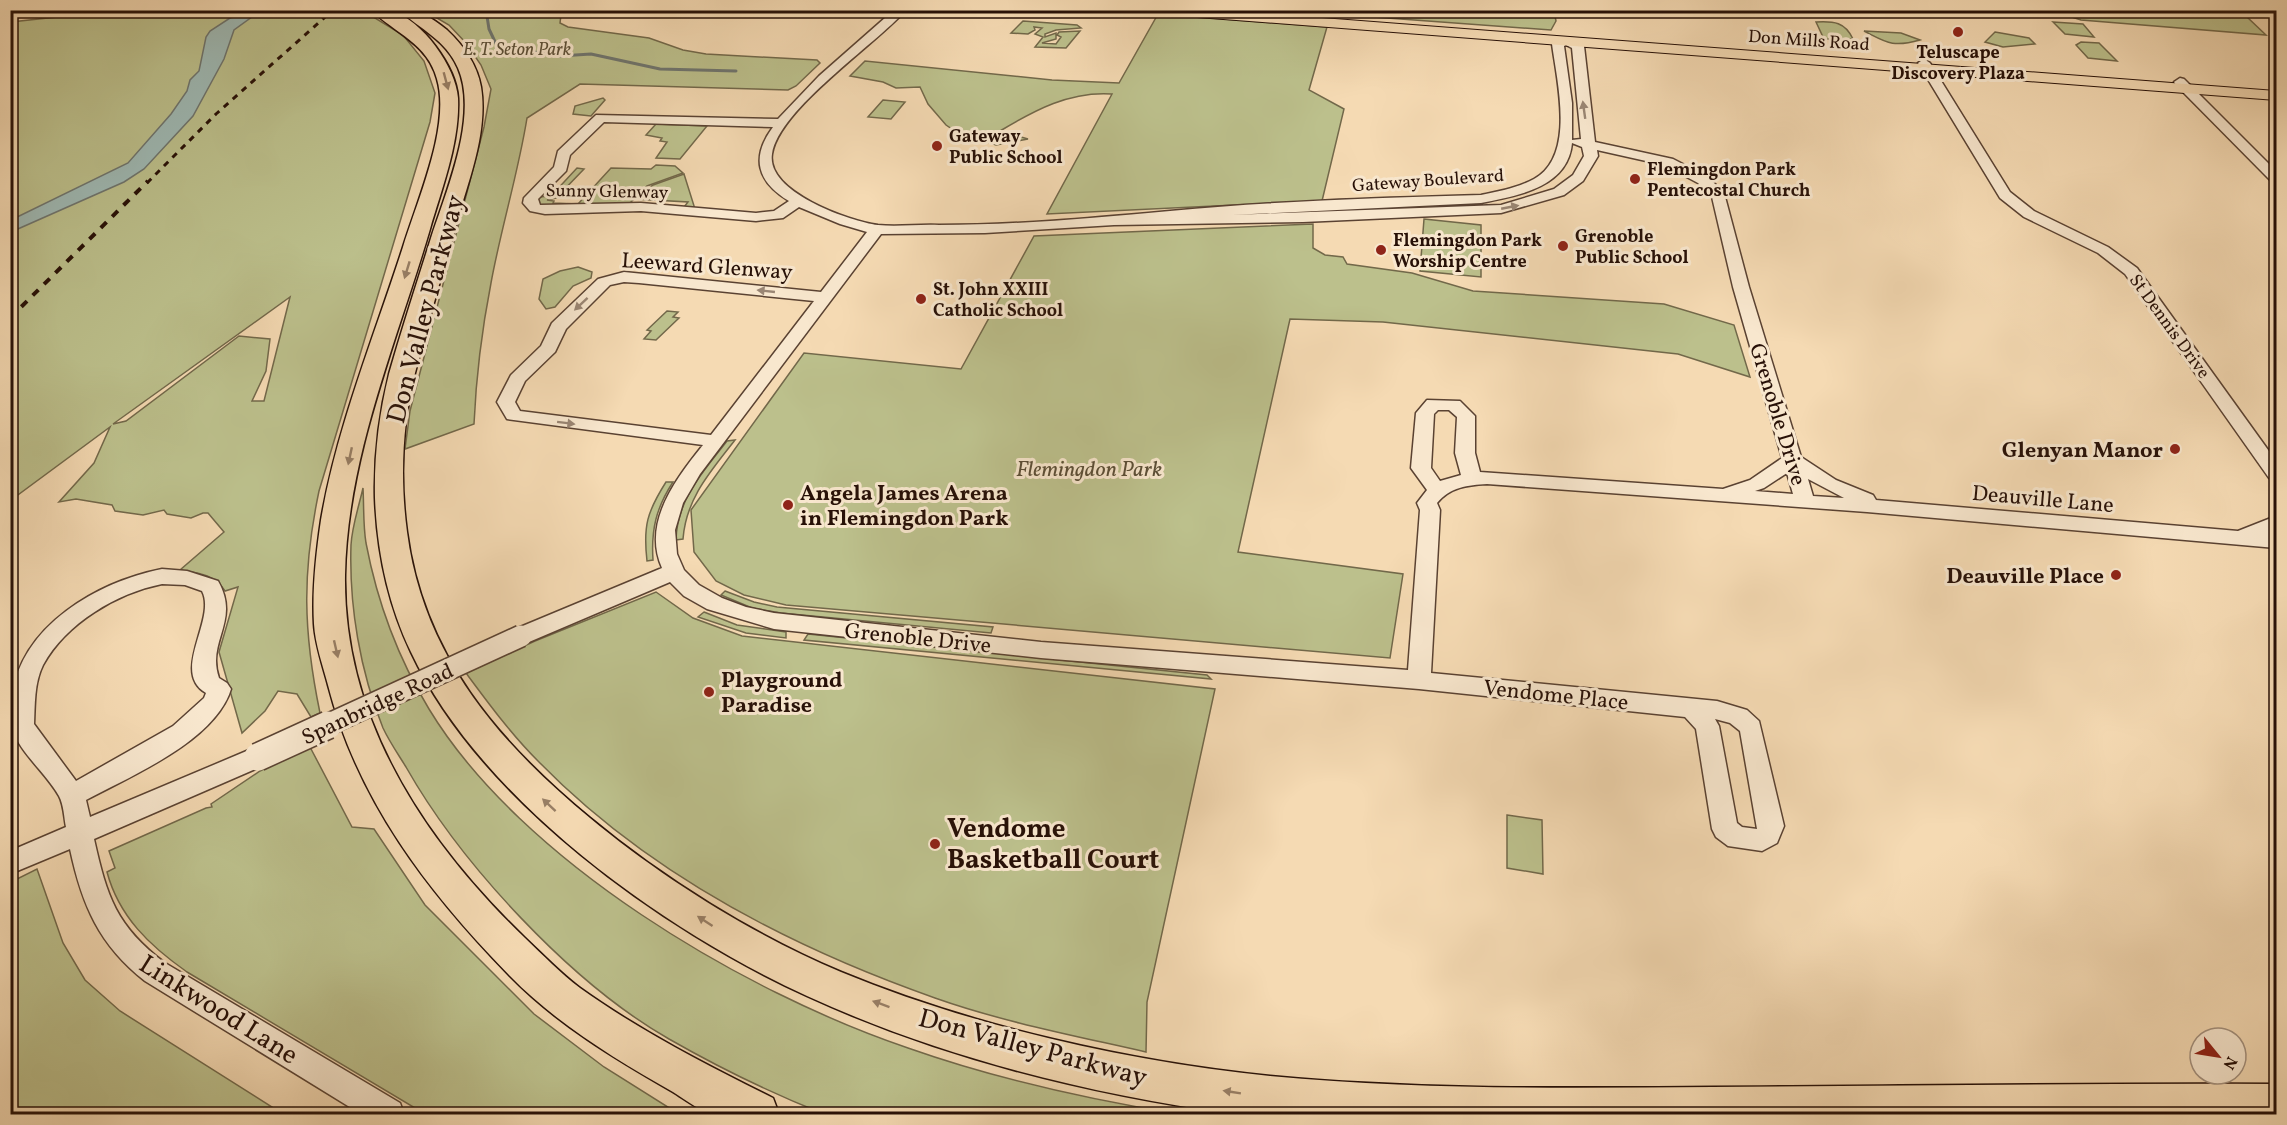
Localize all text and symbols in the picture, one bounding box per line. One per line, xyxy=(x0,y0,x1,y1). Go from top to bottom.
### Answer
street label: Don Mills Road xyxy=(1747,25,1871,58)
marker: Teluscape Discovery Plaza xyxy=(1951,25,1965,39)
park label: E. T. Seton Park xyxy=(463,38,571,63)
place label: Teluscape Discovery Plaza xyxy=(1891,41,2025,87)
one-way arrow xyxy=(442,72,451,90)
one-way arrow xyxy=(1579,101,1588,120)
place label: Gateway Public School xyxy=(949,125,1063,171)
marker: Gateway Public School xyxy=(930,139,944,153)
place label: Flemingdon Park Pentecostal Church xyxy=(1647,158,1811,204)
street label: Gateway Boulevard xyxy=(1351,164,1505,199)
marker: Flemingdon Park Pentecostal Church xyxy=(1628,172,1642,186)
street label: Sunny Glenway xyxy=(545,179,669,206)
street label: Don Valley Parkway xyxy=(378,190,476,428)
one-way arrow xyxy=(1501,202,1520,211)
place label: Grenoble Public School xyxy=(1575,225,1689,271)
place label: Flemingdon Park Worship Centre xyxy=(1393,229,1542,275)
marker: Grenoble Public School xyxy=(1556,239,1570,253)
marker: Flemingdon Park Worship Centre xyxy=(1374,243,1388,257)
street label: Leeward Glenway xyxy=(620,246,794,289)
one-way arrow xyxy=(402,261,411,279)
street label: St Dennis Drive xyxy=(2122,269,2215,384)
place label: St. John XXIII Catholic School xyxy=(933,278,1063,324)
one-way arrow xyxy=(757,286,776,296)
marker: St. John XXIII Catholic School xyxy=(914,292,928,306)
one-way arrow xyxy=(574,297,589,311)
street label: Grenoble Drive xyxy=(1740,340,1813,490)
one-way arrow xyxy=(557,419,576,428)
place label: Glenyan Manor xyxy=(2002,436,2164,467)
marker: Glenyan Manor xyxy=(2168,442,2182,456)
one-way arrow xyxy=(345,447,354,466)
park label: Flemingdon Park xyxy=(1016,455,1162,486)
place label: Angela James Arena in Flemingdon Park xyxy=(800,479,1009,535)
street label: Deauville Lane xyxy=(1971,479,2115,522)
marker: Angela James Arena in Flemingdon Park xyxy=(781,498,795,512)
place label: Deauville Place xyxy=(1946,562,2104,593)
marker: Deauville Place xyxy=(2109,568,2123,582)
street label: Grenoble Drive xyxy=(843,616,993,663)
one-way arrow xyxy=(331,640,341,658)
street label: Spanbridge Road xyxy=(297,656,459,754)
place label: Playground Paradise xyxy=(721,666,842,722)
street label: Vendome Place xyxy=(1482,673,1630,720)
marker: Playground Paradise xyxy=(702,685,716,699)
one-way arrow xyxy=(542,798,556,812)
place label: Vendome Basketball Court xyxy=(947,811,1159,880)
marker: Vendome Basketball Court xyxy=(928,837,942,851)
one-way arrow xyxy=(697,915,713,926)
street label: Linkwood Lane xyxy=(131,946,305,1075)
one-way arrow xyxy=(871,999,889,1009)
street label: Don Valley Parkway xyxy=(914,1000,1152,1098)
north arrow xyxy=(2188,1026,2248,1086)
text: N xyxy=(2217,1052,2242,1073)
one-way arrow xyxy=(1222,1087,1241,1096)

